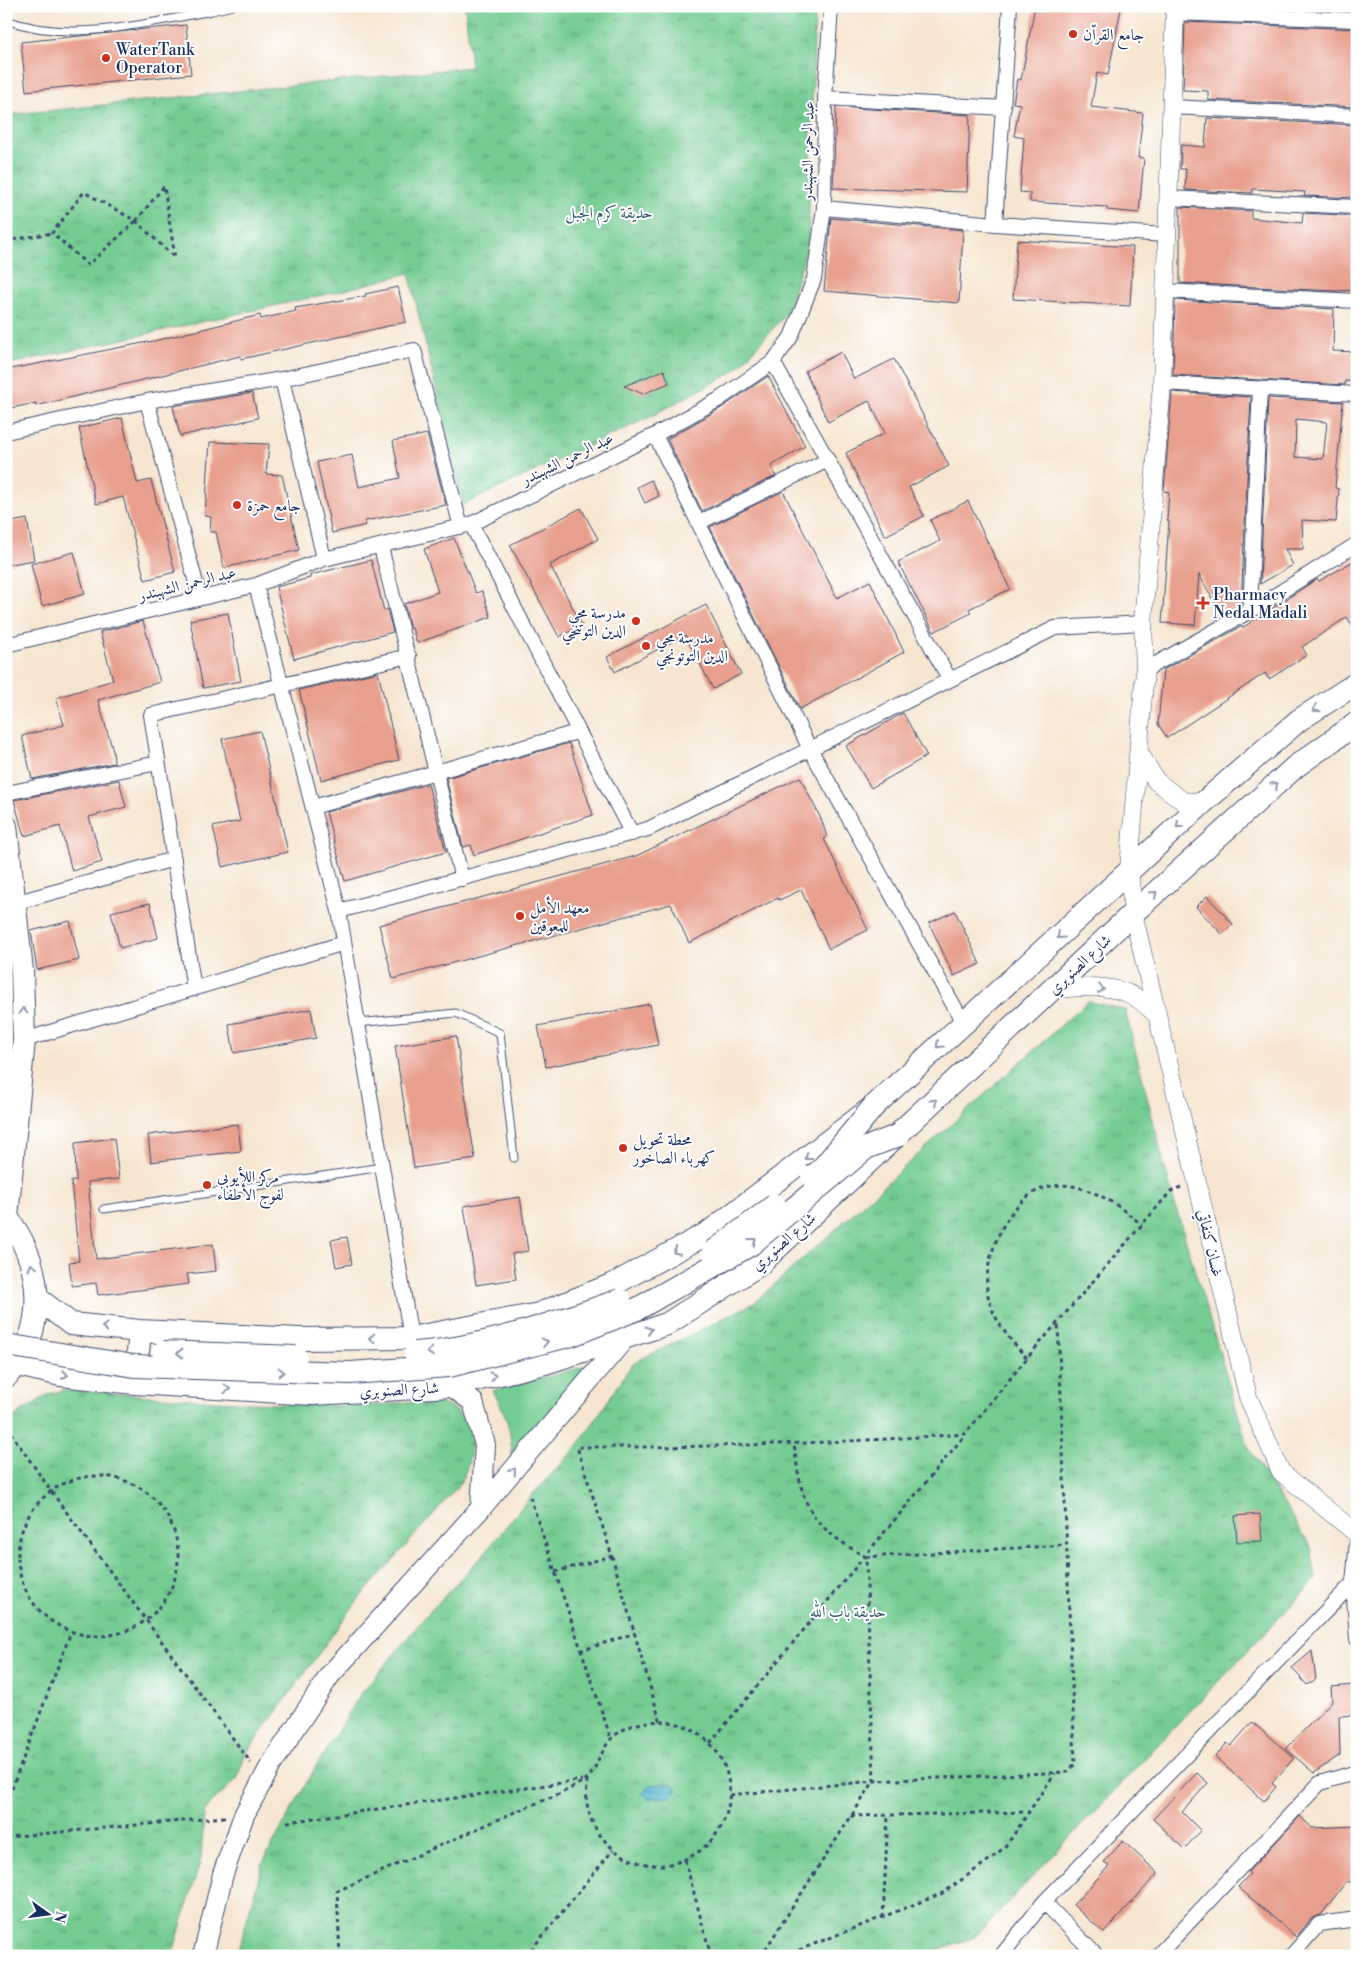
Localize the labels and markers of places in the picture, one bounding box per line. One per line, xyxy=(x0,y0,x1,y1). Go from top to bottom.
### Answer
place label: جامع القراّن xyxy=(1083,24,1144,50)
marker: جامع القراّن xyxy=(1067,28,1079,40)
place label: WaterTank Operator xyxy=(115,40,196,78)
marker: WaterTank Operator xyxy=(100,52,112,64)
place label: جامع حمزة xyxy=(247,496,301,521)
marker: جامع حمزة xyxy=(231,499,243,511)
place label: Pharmacy Nedal Madali xyxy=(1213,585,1307,623)
marker: Pharmacy Nedal Madali xyxy=(1197,597,1209,609)
place label: مدرسة محي الدين التوتنجي xyxy=(562,603,626,646)
marker: مدرسة محي الدين التوتنجي xyxy=(630,615,642,627)
place label: مدرسة محي الدين التوتونجي xyxy=(656,628,728,671)
marker: مدرسة محي الدين التوتونجي xyxy=(640,640,652,652)
place label: معهد الأمل للمعوقين xyxy=(530,896,589,936)
marker: معهد الأمل للمعوقين xyxy=(514,910,526,922)
place label: محطة تحويل كهرباء الصاخور xyxy=(631,1130,715,1168)
marker: محطة تحويل كهرباء الصاخور xyxy=(617,1142,629,1154)
place label: مركز اللأيوبي لفوج الأطفاء xyxy=(217,1166,284,1209)
marker: مركز اللأيوبي لفوج الأطفاء xyxy=(201,1179,213,1191)

